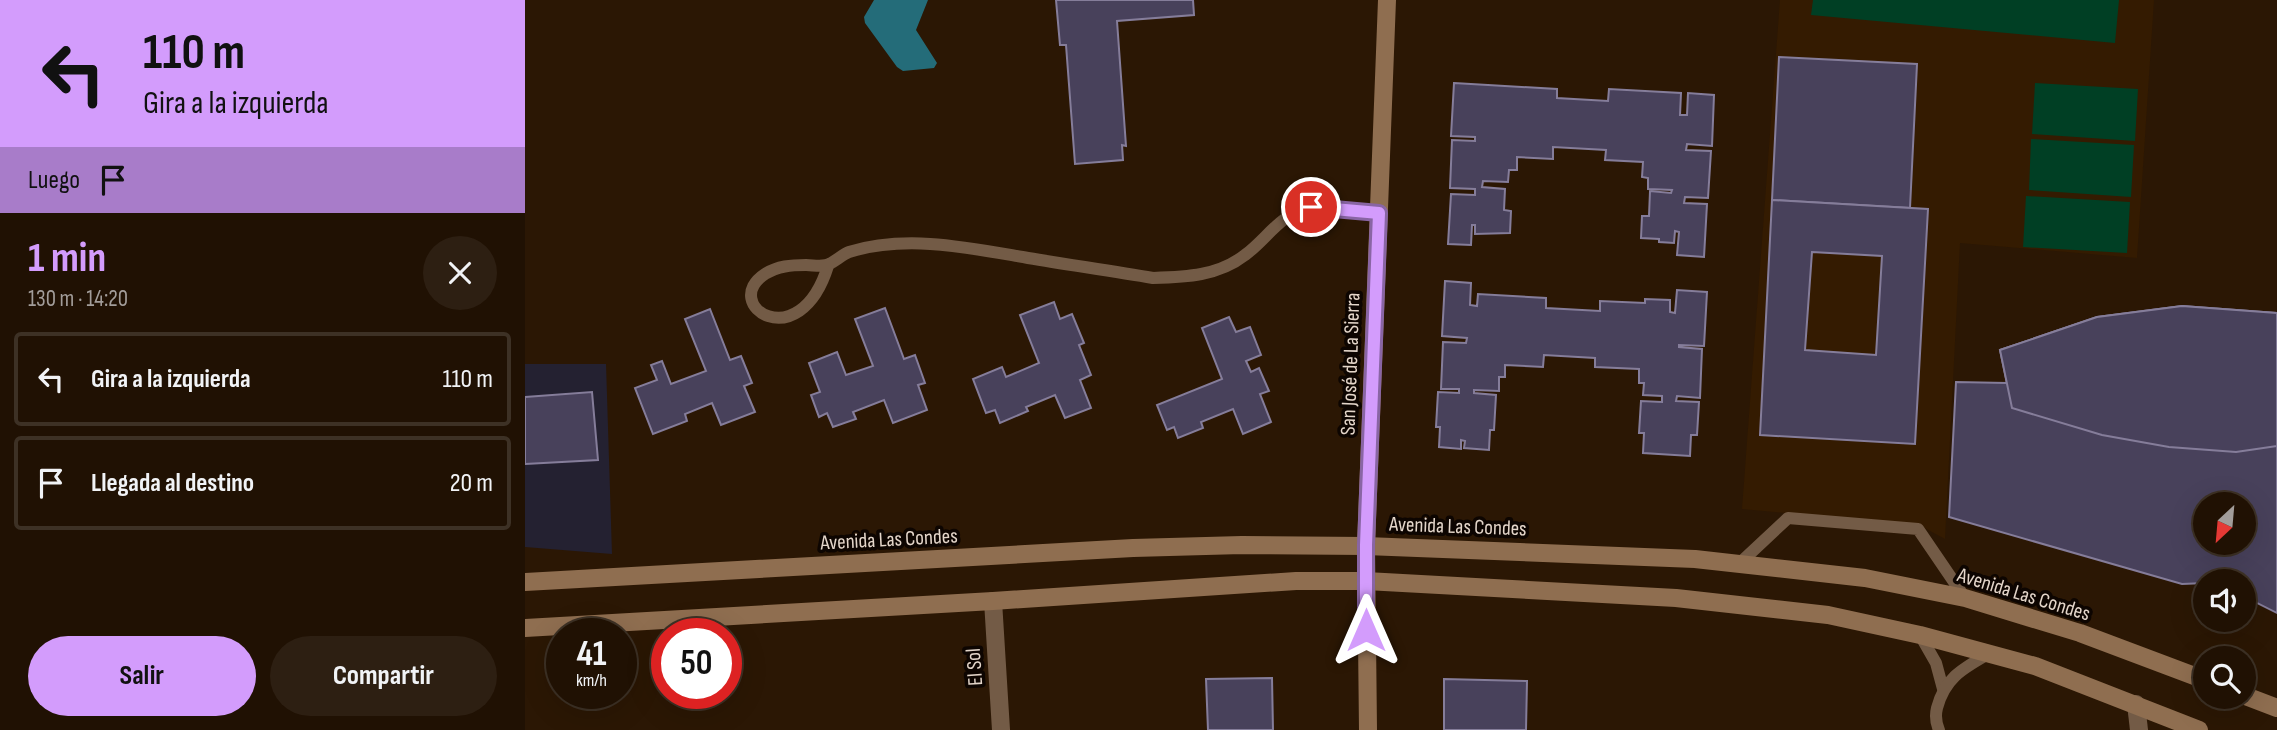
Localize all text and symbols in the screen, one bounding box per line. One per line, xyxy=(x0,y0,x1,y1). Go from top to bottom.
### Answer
text: 110 m xyxy=(143,24,245,83)
icon: left xyxy=(28,28,119,119)
text: Gira a la izquierda xyxy=(143,84,329,123)
icon: arrive xyxy=(94,161,132,199)
text: Luego xyxy=(28,165,80,196)
pin xyxy=(1281,177,1341,237)
icon: arrive xyxy=(1292,188,1330,226)
text: 1 min xyxy=(28,233,106,284)
button: close xyxy=(423,236,497,310)
text: 130 m · 14:20 xyxy=(28,285,128,313)
street label: San José de La Sierra xyxy=(1336,292,1365,436)
icon: left xyxy=(32,360,70,398)
text: Gira a la izquierda xyxy=(91,364,251,395)
text: 110 m xyxy=(442,364,493,395)
icon: arrive xyxy=(32,464,70,502)
text: Llegada al destino xyxy=(91,468,254,499)
text: 20 m xyxy=(450,468,493,499)
north arrow xyxy=(2193,492,2256,555)
map controls xyxy=(2193,492,2256,709)
street label: Avenida Las Condes xyxy=(1388,512,1527,541)
street label: Avenida Las Condes xyxy=(819,523,958,556)
street label: Avenida Las Condes xyxy=(1954,562,2093,627)
button: sound xyxy=(2193,569,2256,632)
position arrow xyxy=(1329,593,1403,667)
speed limit sign: 50 xyxy=(651,618,742,709)
text: 41 xyxy=(576,633,607,676)
button: Salir xyxy=(28,636,256,716)
button: Compartir xyxy=(270,636,497,716)
button: search xyxy=(2193,646,2256,709)
street label: El Sol xyxy=(961,647,988,687)
text: km/h xyxy=(576,670,607,691)

